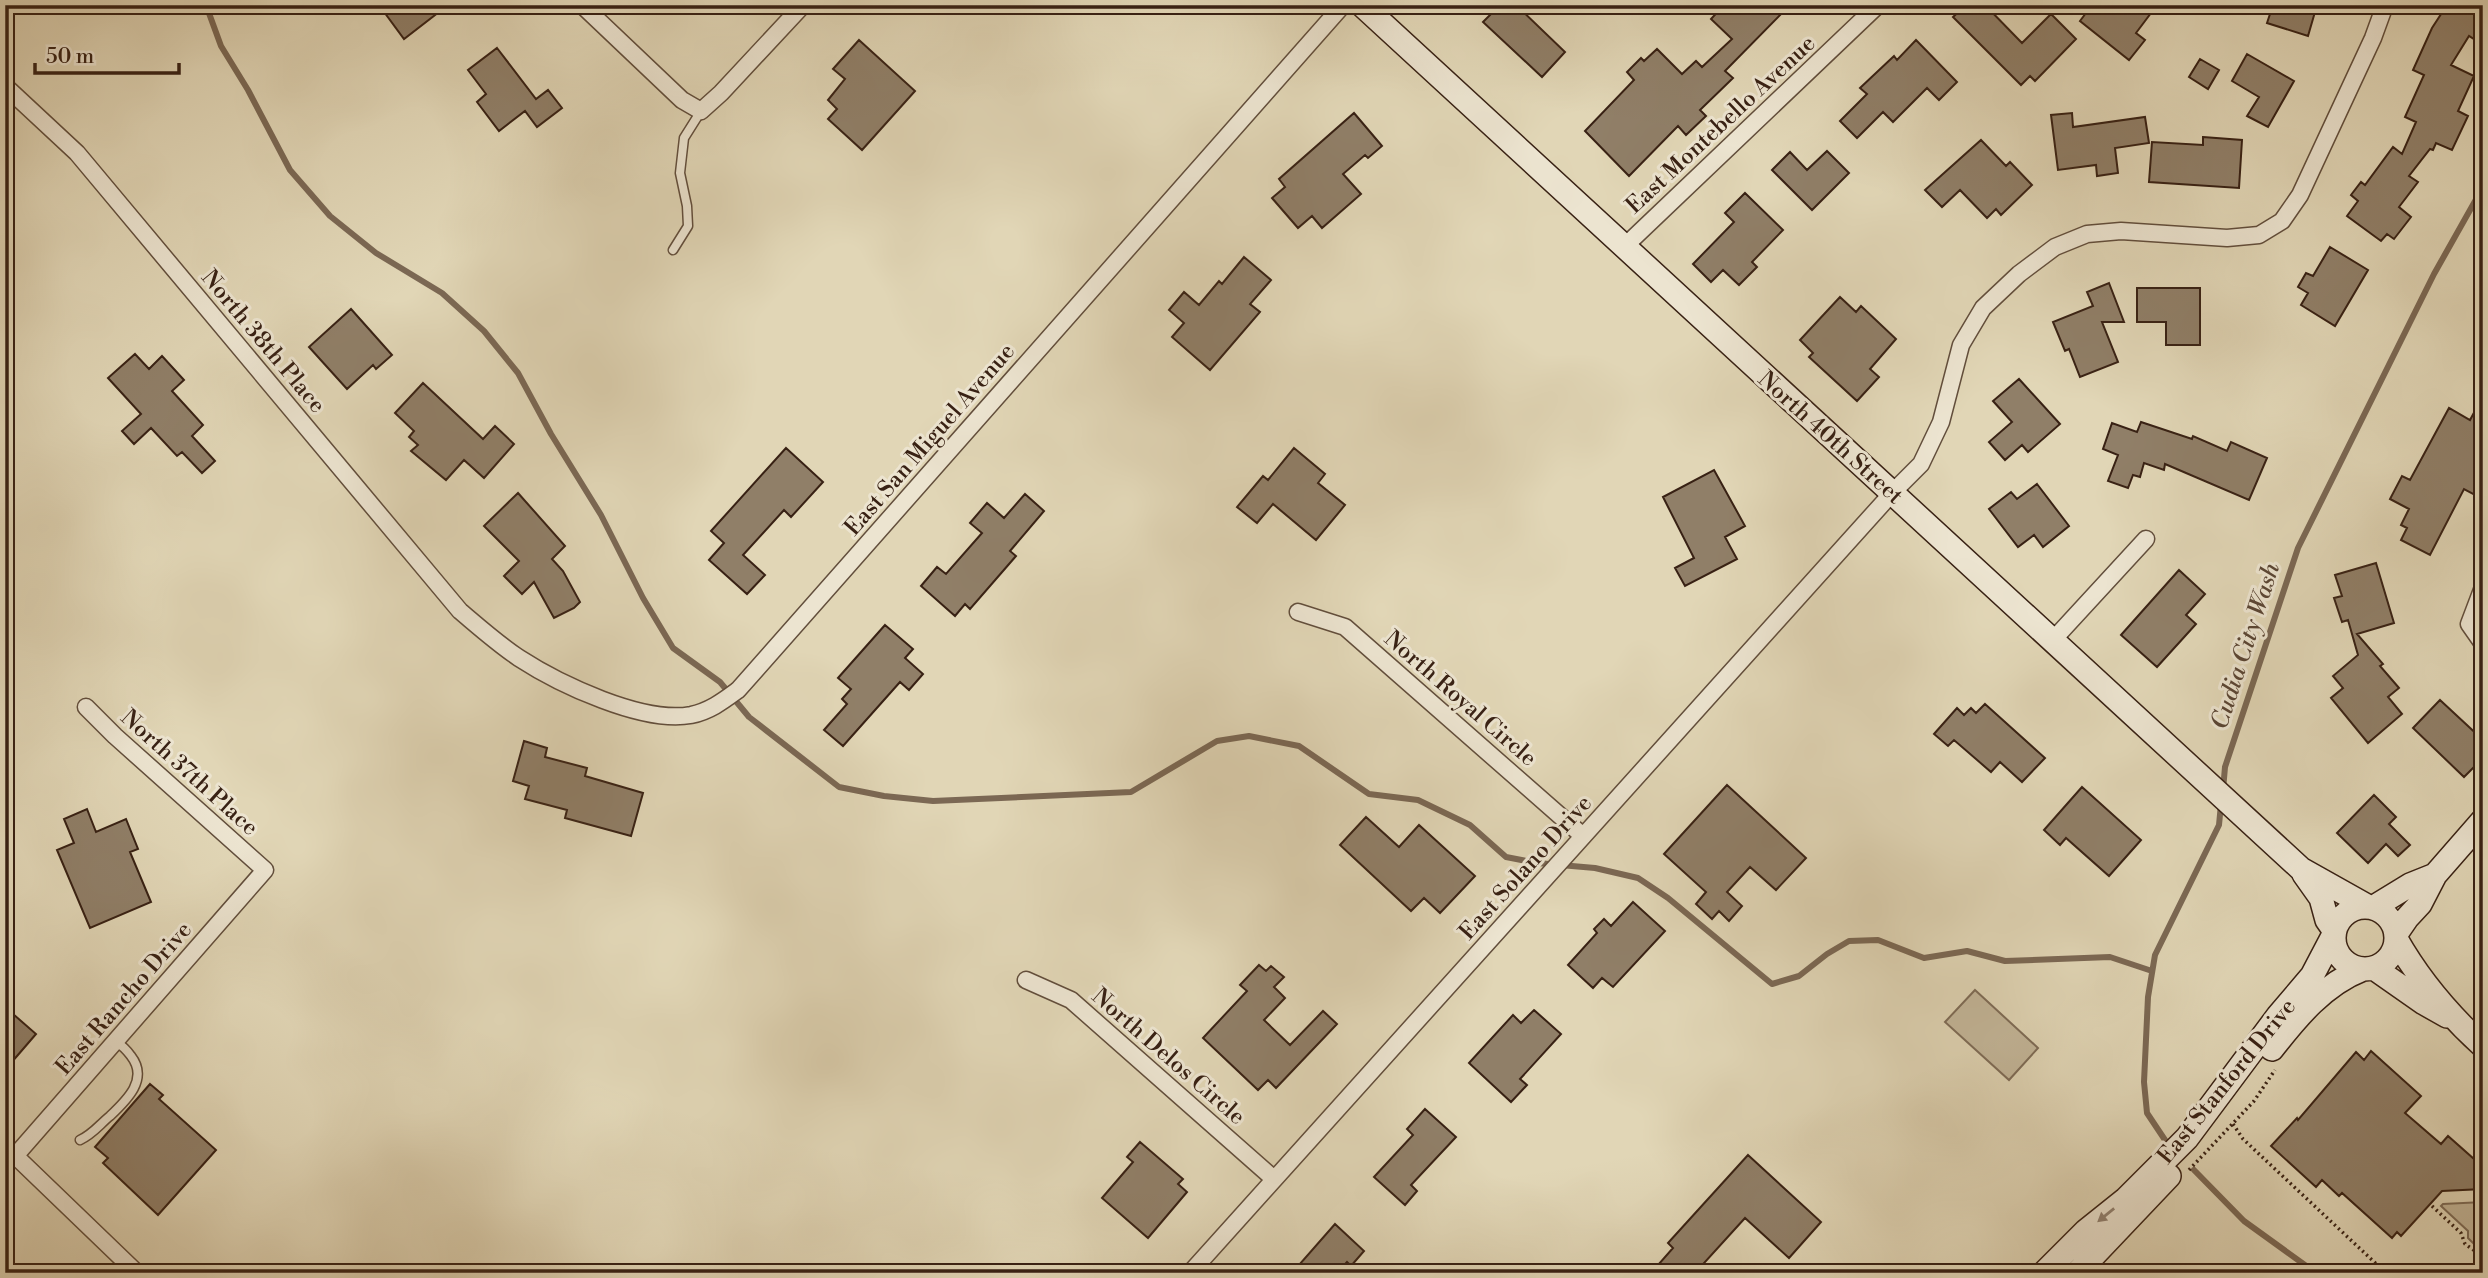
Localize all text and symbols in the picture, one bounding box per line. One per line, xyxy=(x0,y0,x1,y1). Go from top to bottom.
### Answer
street label: East Montebello Avenue xyxy=(1620,30,1821,220)
scale bar xyxy=(35,32,178,76)
text: 50 m xyxy=(46,44,94,70)
street label: North 38th Place xyxy=(195,264,331,419)
street label: East San Miguel Avenue xyxy=(839,338,1021,542)
street label: North 40th Street xyxy=(1752,365,1909,510)
water label: Cudia City Wash xyxy=(2205,559,2287,733)
street label: North Royal Circle xyxy=(1378,625,1542,772)
street label: North 37th Place xyxy=(115,704,264,842)
street label: East Solano Drive xyxy=(1453,789,1598,946)
street label: East Rancho Drive xyxy=(50,916,198,1081)
street label: North Delos Circle xyxy=(1086,982,1251,1131)
street label: East Stanford Drive xyxy=(2152,993,2302,1170)
one-way arrow xyxy=(2097,1208,2115,1223)

